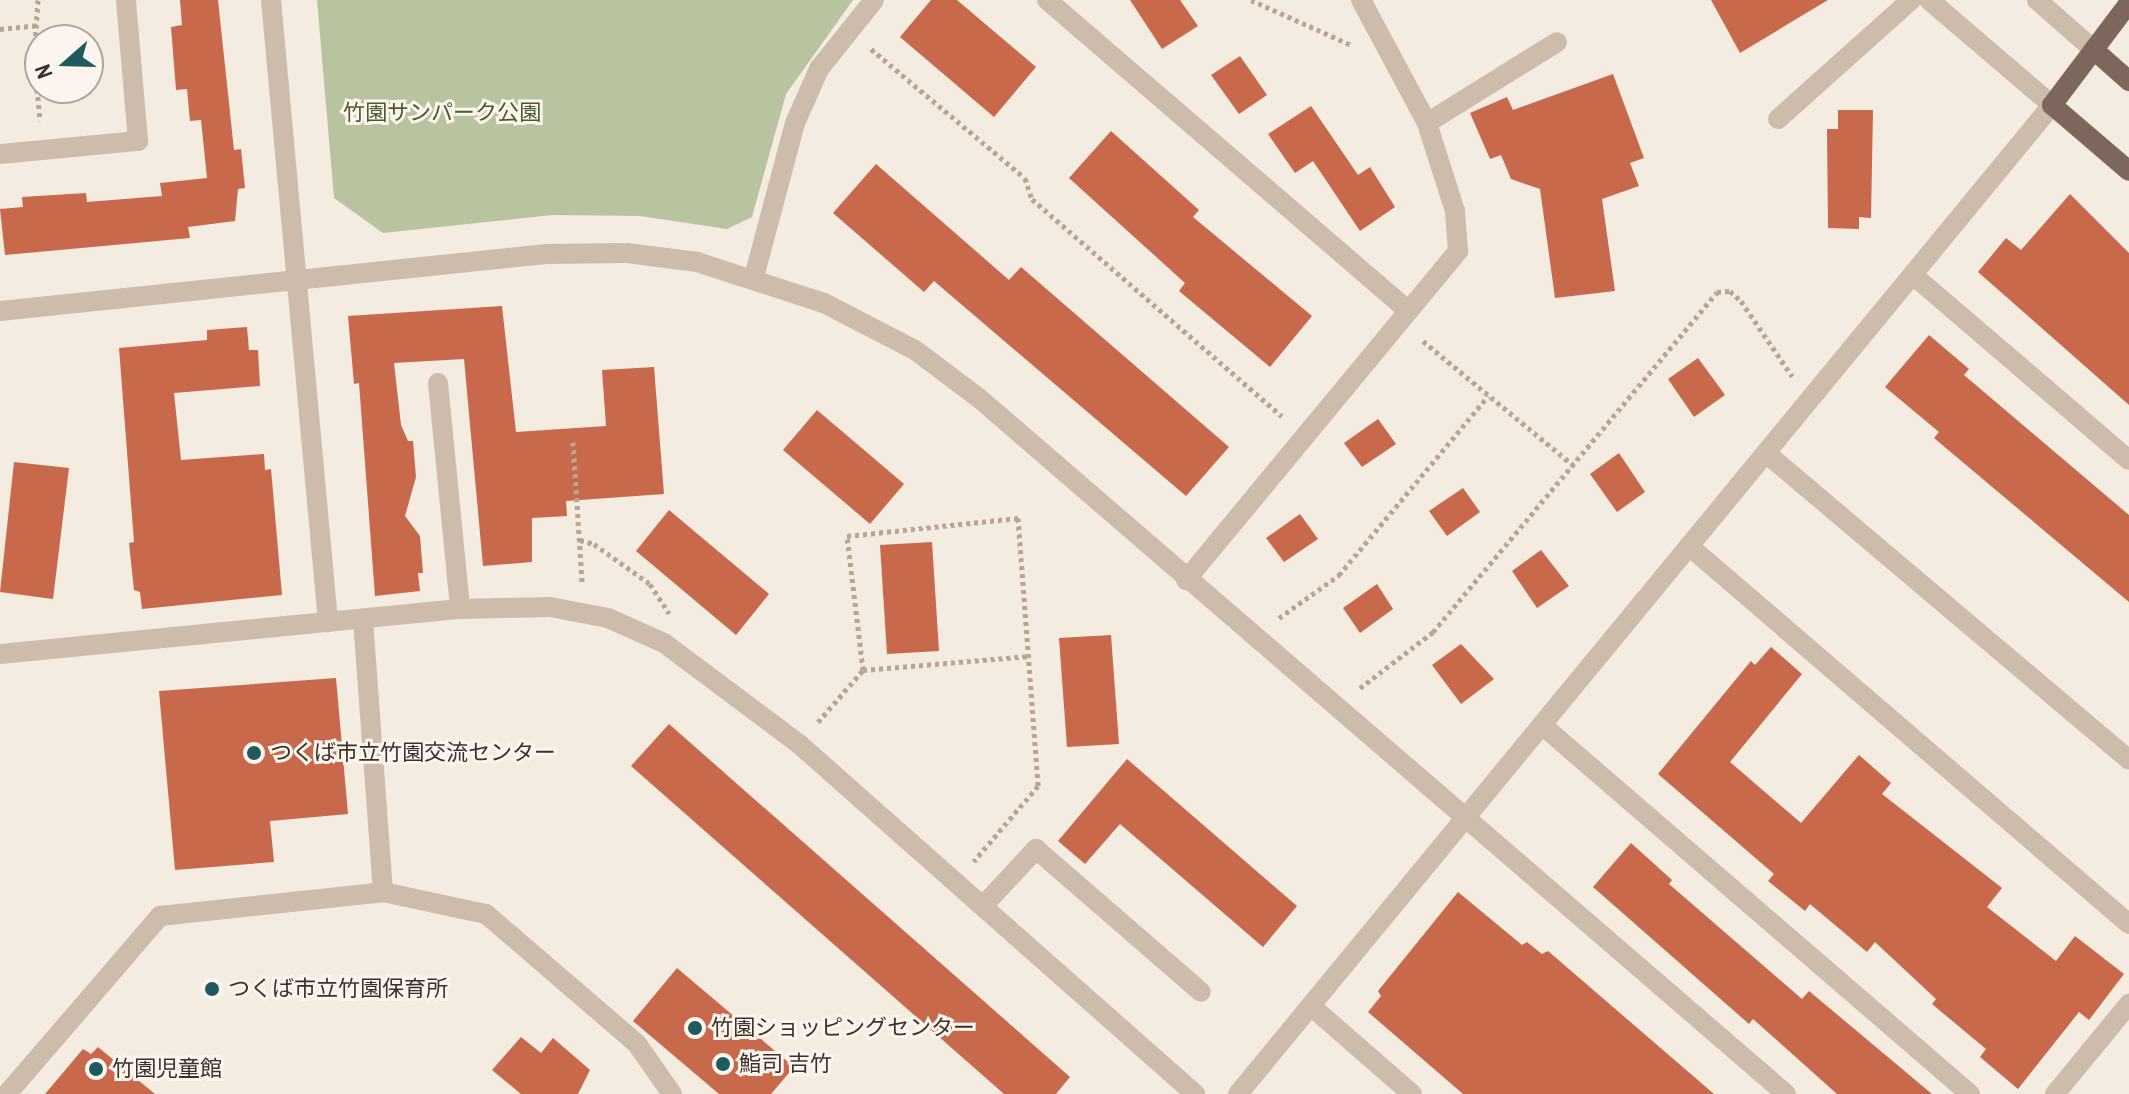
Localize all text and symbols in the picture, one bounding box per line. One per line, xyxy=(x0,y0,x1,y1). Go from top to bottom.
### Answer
north arrow xyxy=(24,24,104,104)
text: N xyxy=(27,60,60,83)
park label: 竹園サンパーク公園 xyxy=(343,100,541,126)
place label: つくば市立竹園交流センター xyxy=(270,740,556,766)
marker: つくば市立竹園交流センター xyxy=(245,744,263,762)
place label: つくば市立竹園保育所 xyxy=(228,976,448,1002)
marker: つくば市立竹園保育所 xyxy=(203,980,221,998)
place label: 竹園ショッピングセンター xyxy=(711,1015,975,1041)
marker: 竹園ショッピングセンター xyxy=(686,1019,704,1037)
place label: 鮨司 吉竹 xyxy=(739,1051,832,1077)
marker: 鮨司 吉竹 xyxy=(714,1055,732,1073)
place label: 竹園児童館 xyxy=(112,1056,222,1082)
marker: 竹園児童館 xyxy=(87,1060,105,1078)

